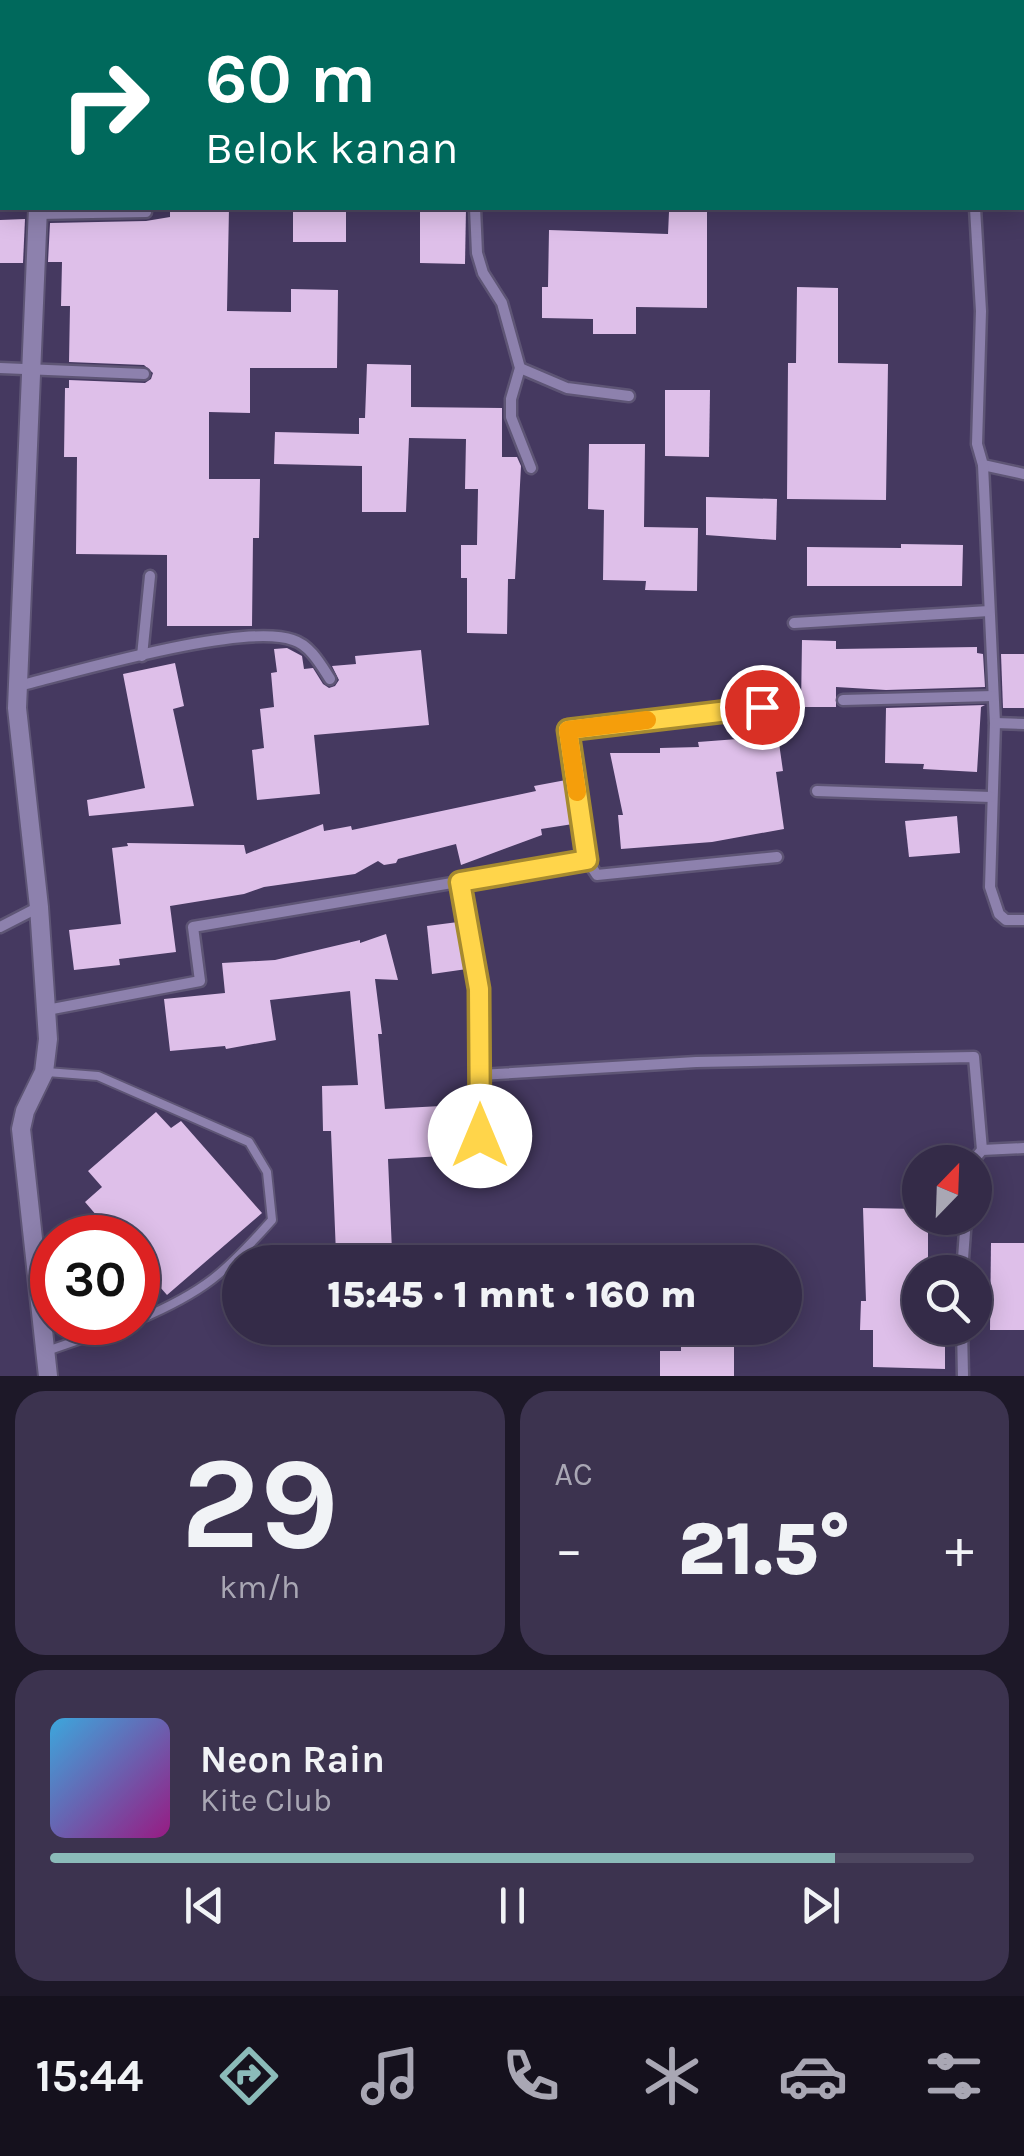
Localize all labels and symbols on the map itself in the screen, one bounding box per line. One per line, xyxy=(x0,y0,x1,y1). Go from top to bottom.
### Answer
pin xyxy=(720,665,805,750)
position arrow xyxy=(428,1084,532,1188)
north arrow xyxy=(902,1145,992,1235)
speed limit sign: 30 xyxy=(30,1215,160,1345)

